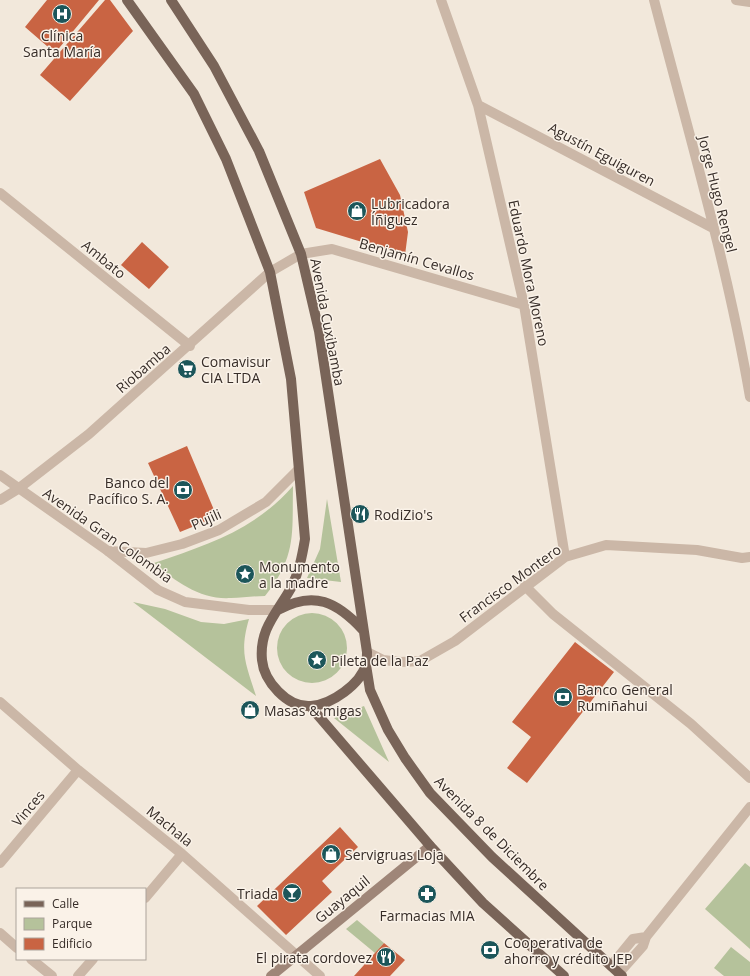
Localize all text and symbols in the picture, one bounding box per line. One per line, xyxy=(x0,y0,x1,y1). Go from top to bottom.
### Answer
hospital icon: Clínica Santa María xyxy=(51,3,73,25)
place label: Clínica Santa María xyxy=(23,26,101,61)
street label: Agustín Eguiguren xyxy=(545,118,659,190)
street label: Jorge Hugo Rengel xyxy=(694,132,742,254)
place label: Lubricadora Íñiguez xyxy=(371,194,450,229)
street label: Eduardo Mora Moreno xyxy=(504,198,554,348)
shop icon: Lubricadora Íñiguez xyxy=(346,200,368,222)
street label: Benjamín Cevallos xyxy=(357,233,477,285)
street label: Ambato xyxy=(78,235,130,283)
street label: Avenida Cuxibamba xyxy=(306,257,350,387)
street label: Riobamba xyxy=(112,339,174,397)
place label: Comavisur CIA LTDA xyxy=(201,352,271,387)
supermarket icon: Comavisur CIA LTDA xyxy=(176,358,198,380)
place label: Banco del Pacífico S. A. xyxy=(88,473,169,508)
bank icon: Banco del Pacífico S. A. xyxy=(172,479,194,501)
street label: Avenida Gran Colombia xyxy=(40,483,176,587)
restaurant icon: RodiZio's xyxy=(349,503,371,525)
street label: Pujili xyxy=(188,504,224,534)
place label: RodiZio's xyxy=(374,505,433,524)
street label: Francisco Montero xyxy=(455,540,565,626)
place label: Monumento a la madre xyxy=(259,557,340,592)
place icon: Monumento a la madre xyxy=(234,563,256,585)
place icon: Pileta de la Paz xyxy=(306,649,328,671)
place label: Pileta de la Paz xyxy=(331,651,429,670)
place label: Banco General Rumiñahui xyxy=(577,680,673,715)
bank icon: Banco General Rumiñahui xyxy=(552,686,574,708)
shop icon: Masas & migas xyxy=(239,699,261,721)
place label: Masas & migas xyxy=(264,701,362,720)
street label: Avenida 8 de Diciembre xyxy=(431,772,553,894)
street label: Vinces xyxy=(7,786,49,830)
street label: Machala xyxy=(143,801,197,851)
shop icon: Servigruas Loja xyxy=(320,843,342,865)
place label: Servigruas Loja xyxy=(345,845,444,864)
street label: Guayaquil xyxy=(311,871,373,927)
bar icon: Triada xyxy=(281,882,303,904)
pharmacy icon: Farmacias MIA xyxy=(416,883,438,905)
place label: Triada xyxy=(237,884,278,903)
legend xyxy=(16,888,146,960)
text: Calle xyxy=(52,895,79,912)
place label: Farmacias MIA xyxy=(379,906,475,925)
text: Parque xyxy=(52,915,92,932)
place label: Cooperativa de ahorro y crédito JEP xyxy=(504,933,632,968)
text: Edificio xyxy=(52,935,92,952)
bank icon: Cooperativa de ahorro y crédito JEP xyxy=(479,939,501,961)
restaurant icon: El pirata cordovez xyxy=(375,946,397,968)
place label: El pirata cordovez xyxy=(256,948,372,967)

